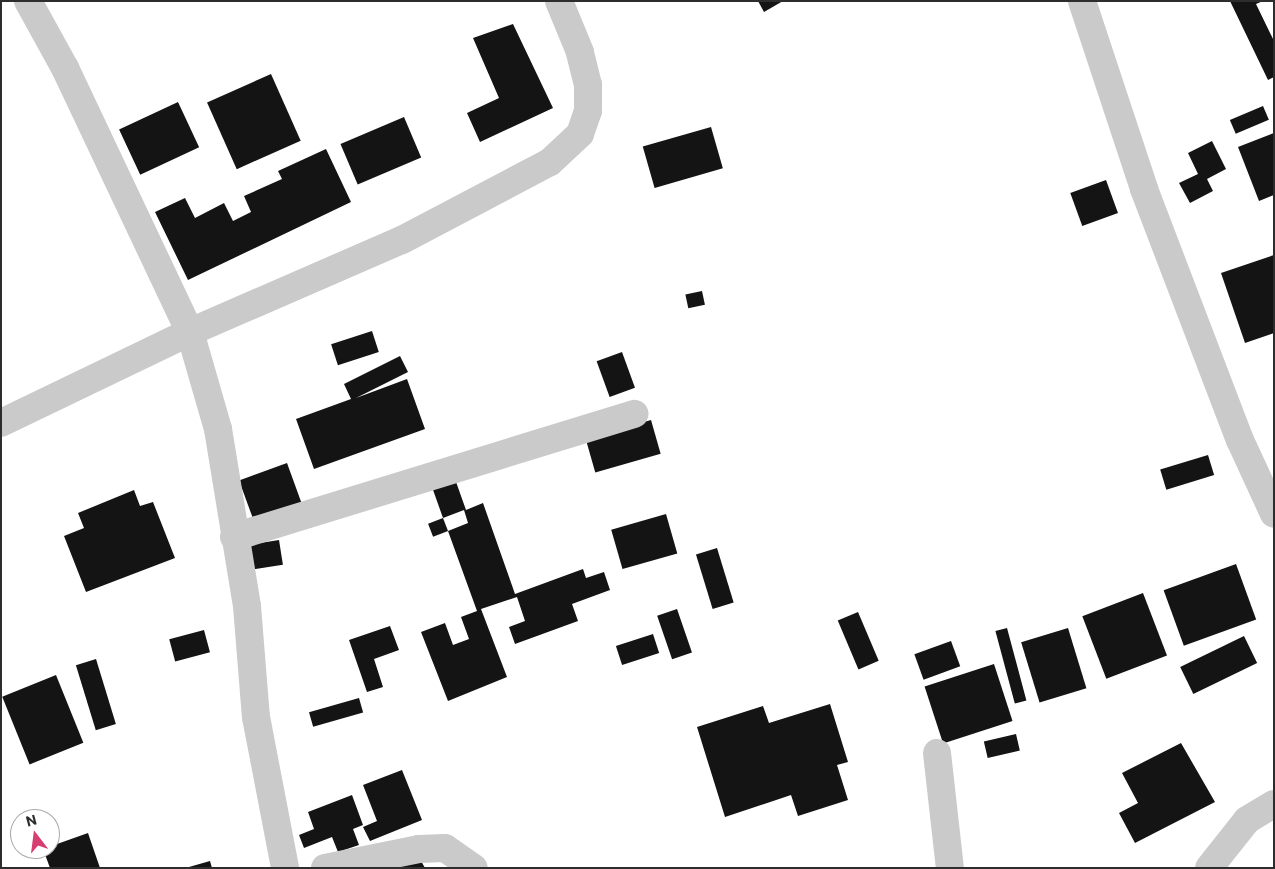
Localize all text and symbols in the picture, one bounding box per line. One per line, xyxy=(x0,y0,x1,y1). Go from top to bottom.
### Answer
north arrow xyxy=(10,809,60,859)
text: N xyxy=(24,810,39,830)

